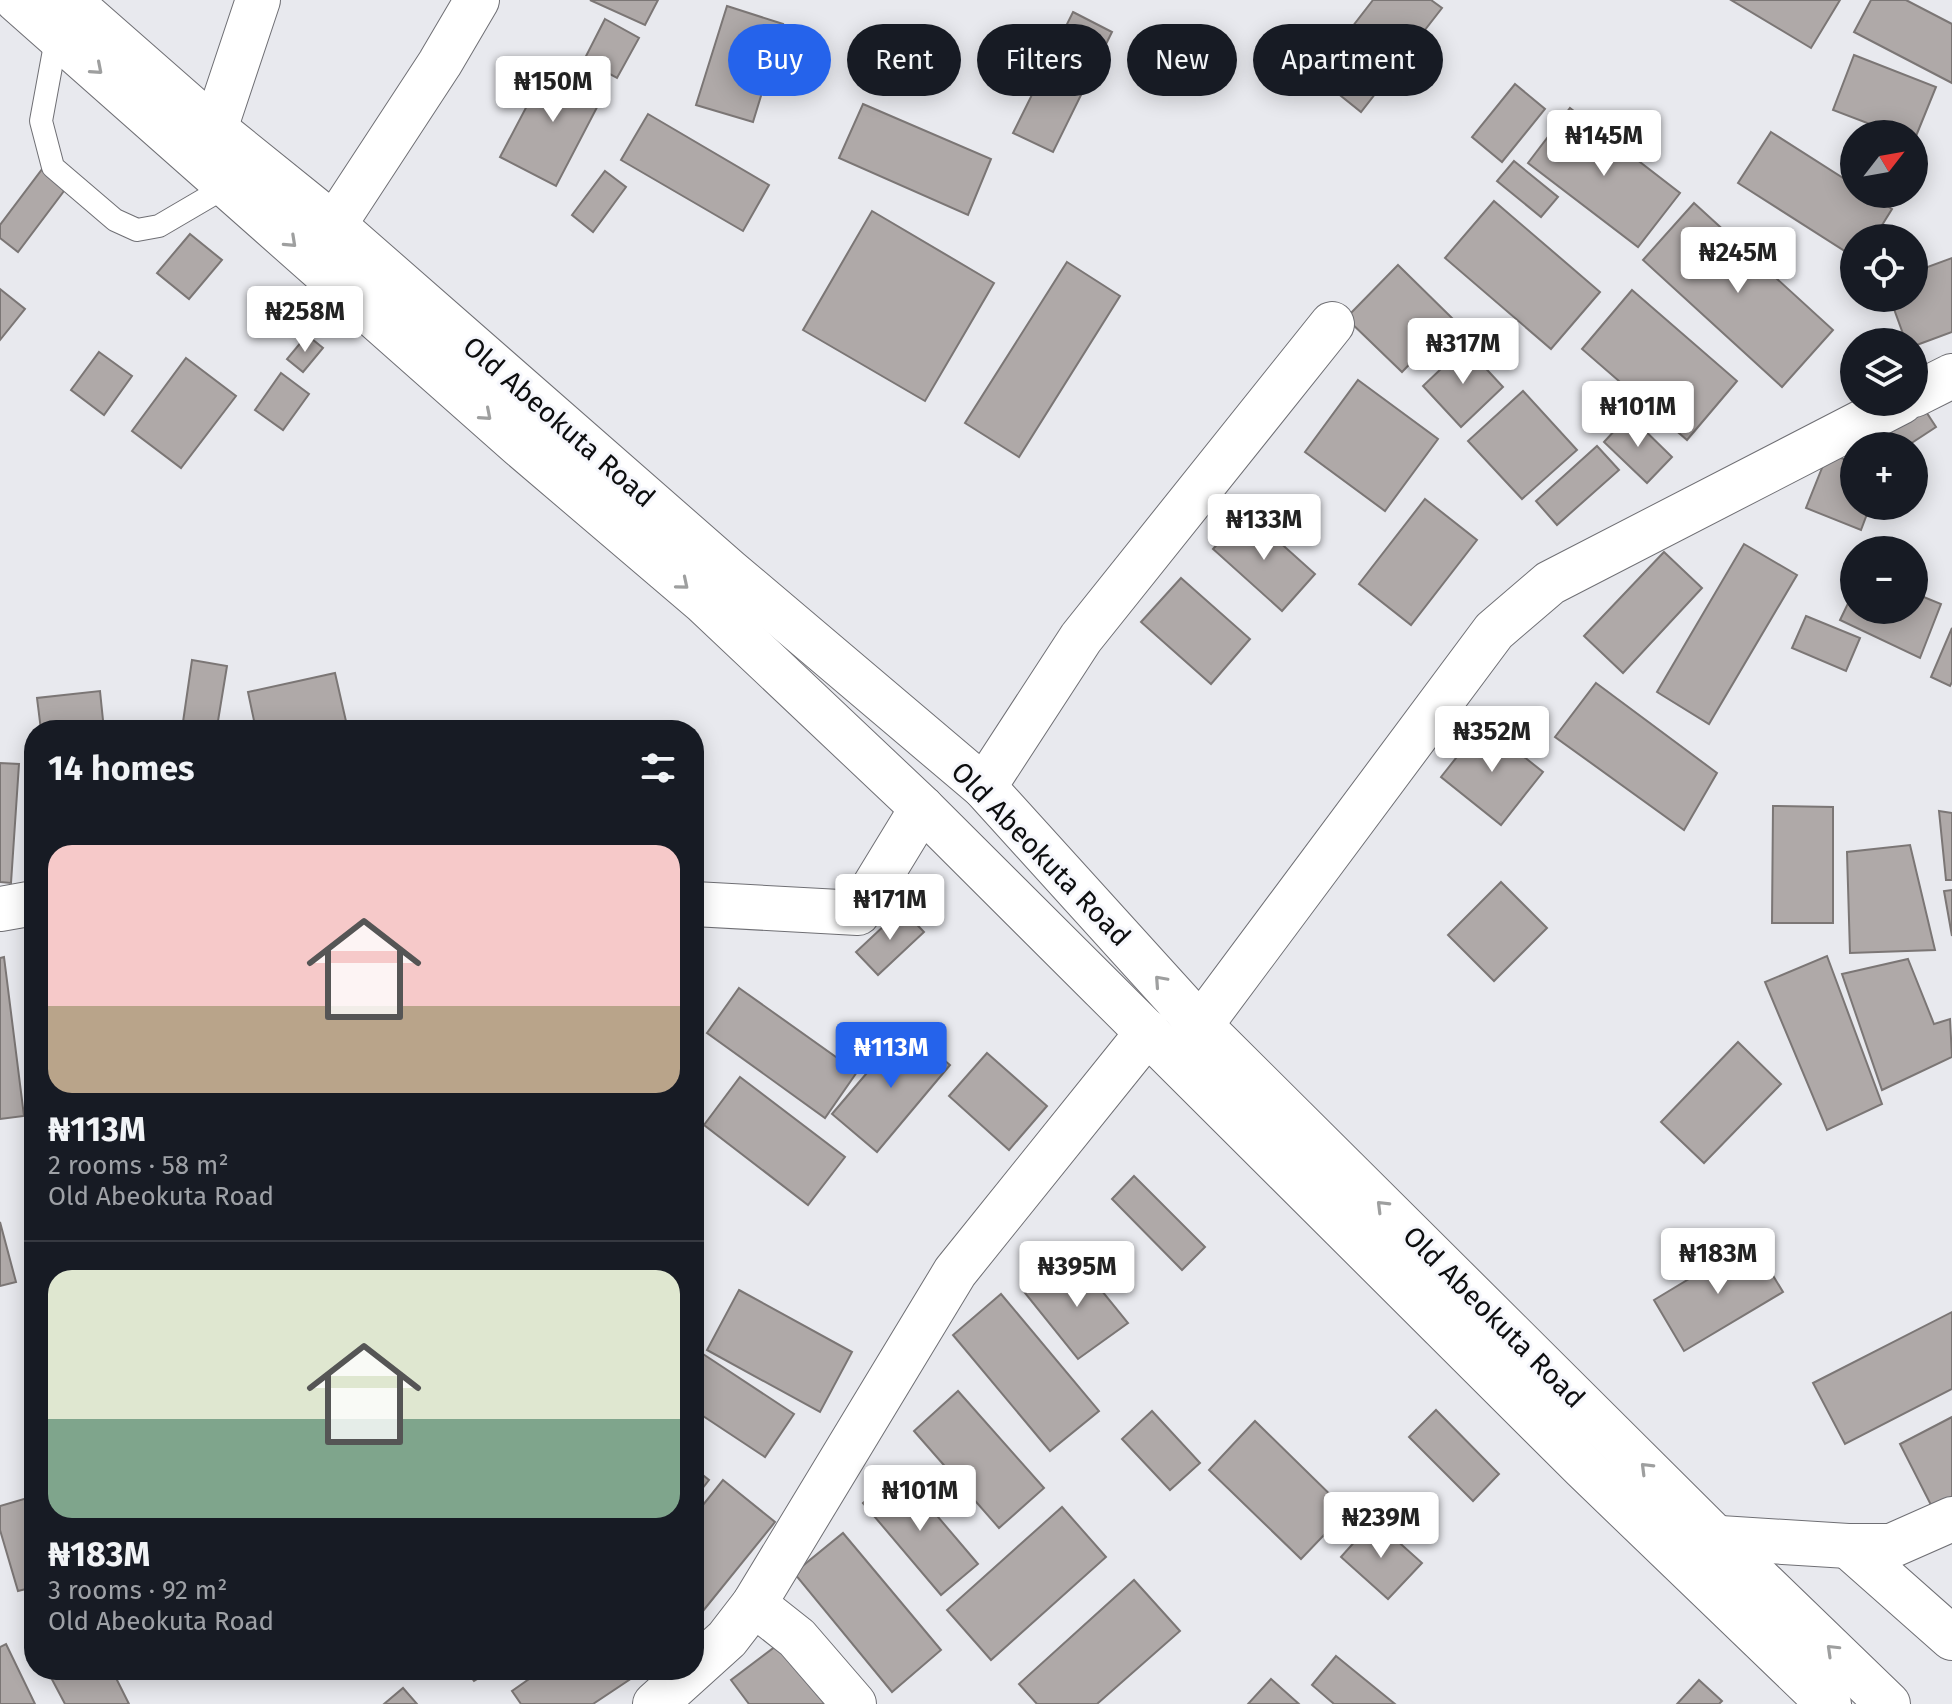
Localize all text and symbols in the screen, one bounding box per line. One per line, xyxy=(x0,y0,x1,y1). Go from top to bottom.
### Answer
chip: Buy xyxy=(728,24,831,96)
chip: Rent xyxy=(847,24,961,96)
chip: Filters xyxy=(977,24,1111,96)
chip: New xyxy=(1127,24,1237,96)
chip: Apartment xyxy=(1253,24,1443,96)
pin: ₦150M xyxy=(497,56,609,124)
one-way arrow xyxy=(88,60,103,74)
text: ₦150M xyxy=(514,66,592,97)
pin: ₦145M xyxy=(1548,110,1660,178)
text: ₦145M xyxy=(1565,120,1643,151)
north arrow xyxy=(1840,120,1928,208)
map controls xyxy=(1840,120,1928,624)
button: locate xyxy=(1840,224,1928,312)
pin: ₦245M xyxy=(1682,227,1794,295)
one-way arrow xyxy=(282,233,296,248)
text: ₦245M xyxy=(1699,237,1777,268)
pin: ₦258M xyxy=(249,286,361,354)
text: ₦258M xyxy=(265,296,345,327)
pin: ₦317M xyxy=(1407,318,1519,386)
text: ₦317M xyxy=(1426,328,1500,359)
button: layers xyxy=(1840,328,1928,416)
street label: Old Abeokuta Road xyxy=(456,330,662,514)
pin: ₦101M xyxy=(1582,381,1694,449)
text: ₦101M xyxy=(1600,391,1676,422)
one-way arrow xyxy=(476,405,491,420)
button: + xyxy=(1840,432,1928,520)
pin: ₦133M xyxy=(1208,494,1320,562)
text: ₦133M xyxy=(1226,504,1302,535)
button: − xyxy=(1840,536,1928,624)
one-way arrow xyxy=(674,574,688,589)
pin: ₦352M xyxy=(1436,706,1548,774)
text: ₦352M xyxy=(1453,716,1531,747)
icon: filters xyxy=(636,746,680,790)
text: 14 homes xyxy=(48,748,194,789)
street label: Old Abeokuta Road xyxy=(945,755,1137,953)
pin: ₦171M xyxy=(834,874,946,942)
text: ₦171M xyxy=(853,884,927,915)
icon: home xyxy=(292,897,436,1041)
one-way arrow xyxy=(1155,976,1170,990)
pin: ₦113M xyxy=(835,1022,947,1090)
text: ₦113M xyxy=(854,1032,928,1063)
text: ₦113M xyxy=(48,1109,146,1150)
text: 2 rooms · 58 m² xyxy=(48,1150,229,1181)
text: Old Abeokuta Road xyxy=(48,1181,274,1212)
one-way arrow xyxy=(1377,1201,1391,1215)
street label: Old Abeokuta Road xyxy=(1396,1219,1592,1415)
pin: ₦183M xyxy=(1662,1228,1774,1296)
text: ₦183M xyxy=(1679,1238,1757,1269)
pin: ₦395M xyxy=(1021,1241,1133,1309)
text: ₦395M xyxy=(1037,1251,1117,1282)
icon: home xyxy=(292,1322,436,1466)
one-way arrow xyxy=(1641,1463,1655,1477)
pin: ₦101M xyxy=(864,1465,976,1533)
text: ₦101M xyxy=(882,1475,958,1506)
pin: ₦239M xyxy=(1325,1492,1437,1560)
text: ₦239M xyxy=(1342,1502,1420,1533)
text: ₦183M xyxy=(48,1534,150,1575)
text: 3 rooms · 92 m² xyxy=(48,1575,227,1606)
text: Old Abeokuta Road xyxy=(48,1606,274,1637)
one-way arrow xyxy=(1827,1645,1841,1659)

